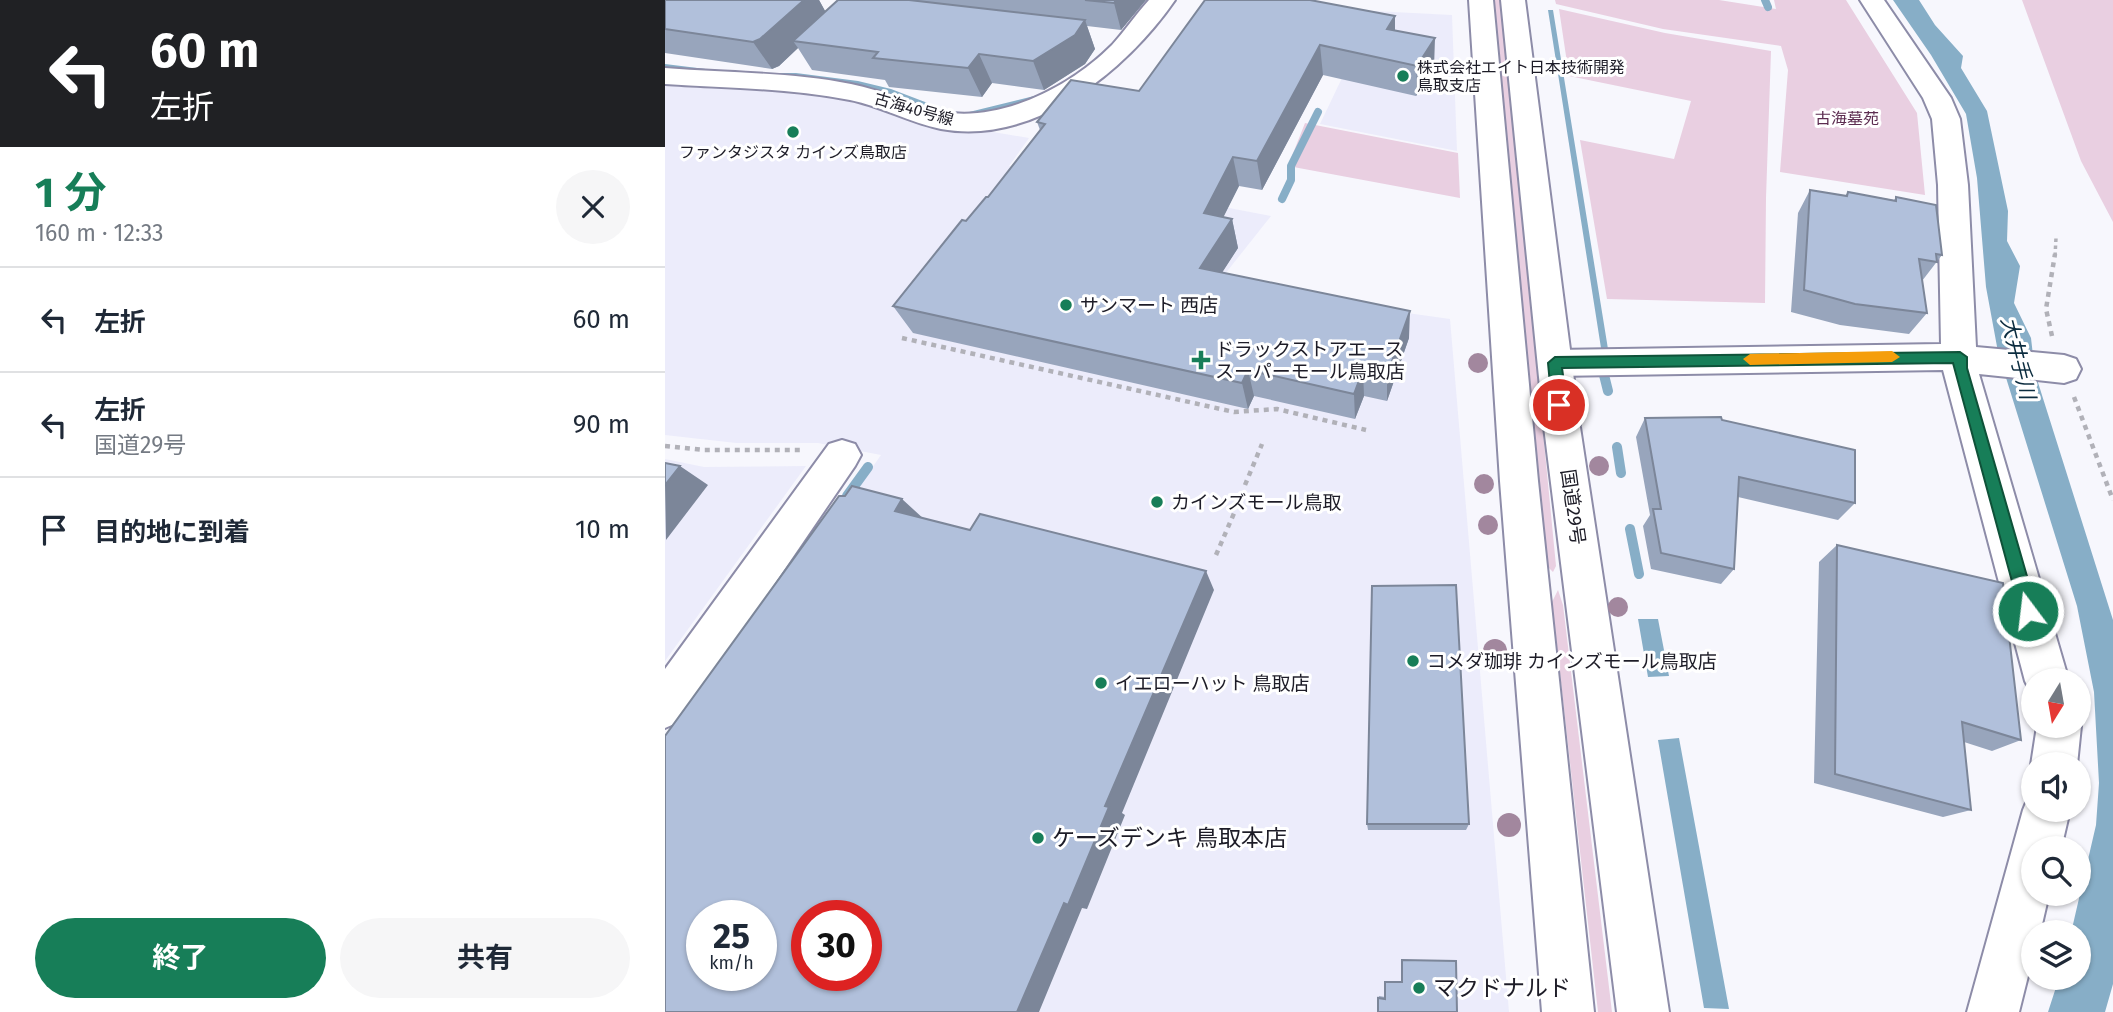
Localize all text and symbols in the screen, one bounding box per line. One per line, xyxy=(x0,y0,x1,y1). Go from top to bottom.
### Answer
text: 60 m xyxy=(150,21,259,80)
icon: left xyxy=(35,28,126,119)
place label: 株式会社エイト日本技術開発 鳥取支店 xyxy=(1417,58,1625,95)
marker: 株式会社エイト日本技術開発 鳥取支店 xyxy=(1395,68,1411,84)
text: 左折 xyxy=(150,88,214,126)
street label: 古海40号線 xyxy=(872,89,956,129)
park label: 古海墓苑 xyxy=(1815,109,1879,128)
marker: ファンタジスタ カインズ鳥取店 xyxy=(785,124,801,140)
place label: ファンタジスタ カインズ鳥取店 xyxy=(679,143,907,162)
text: 1 分 xyxy=(35,168,106,218)
button: close xyxy=(556,170,630,244)
text: 160 m · 12:33 xyxy=(35,219,164,247)
place label: サンマート 西店 xyxy=(1080,294,1218,317)
marker: サンマート 西店 xyxy=(1058,297,1074,313)
icon: left xyxy=(35,301,73,339)
text: 60 m xyxy=(572,304,630,335)
text: 左折 xyxy=(94,307,146,338)
water label: 大井手川 xyxy=(1995,314,2041,404)
place label: ドラックストアエース スーパーモール鳥取店 xyxy=(1215,338,1405,383)
marker: ドラックストアエース スーパーモール鳥取店 xyxy=(1193,352,1209,368)
pin xyxy=(1529,375,1589,435)
icon: arrive xyxy=(1540,386,1578,424)
text: 左折 xyxy=(94,395,146,426)
icon: left xyxy=(35,406,73,444)
text: 90 m xyxy=(573,409,630,440)
text: 国道29号 xyxy=(94,431,186,459)
street label: 国道29号 xyxy=(1556,468,1590,546)
place label: カインズモール鳥取 xyxy=(1171,491,1342,514)
marker: カインズモール鳥取 xyxy=(1149,494,1165,510)
icon: arrive xyxy=(35,511,73,549)
text: 10 m xyxy=(575,514,630,545)
text: 目的地に到着 xyxy=(94,517,250,548)
position arrow xyxy=(1991,574,2065,648)
place label: コメダ珈琲 カインズモール鳥取店 xyxy=(1427,650,1717,673)
marker: コメダ珈琲 カインズモール鳥取店 xyxy=(1405,653,1421,669)
north arrow xyxy=(2021,668,2091,738)
map controls xyxy=(2021,668,2091,990)
place label: イエローハット 鳥取店 xyxy=(1115,672,1309,695)
marker: イエローハット 鳥取店 xyxy=(1093,675,1109,691)
button: sound xyxy=(2021,752,2091,822)
place label: ケーズデンキ 鳥取本店 xyxy=(1052,824,1287,852)
marker: ケーズデンキ 鳥取本店 xyxy=(1030,830,1046,846)
button: search xyxy=(2021,836,2091,906)
speed limit sign: 30 xyxy=(791,900,882,991)
text: 25 xyxy=(713,915,750,957)
button: 終了 xyxy=(35,918,326,998)
button: 共有 xyxy=(340,918,630,998)
button: layers xyxy=(2021,920,2091,990)
text: km/h xyxy=(709,952,754,974)
place label: マクドナルド xyxy=(1433,974,1571,1002)
marker: マクドナルド xyxy=(1411,980,1427,996)

